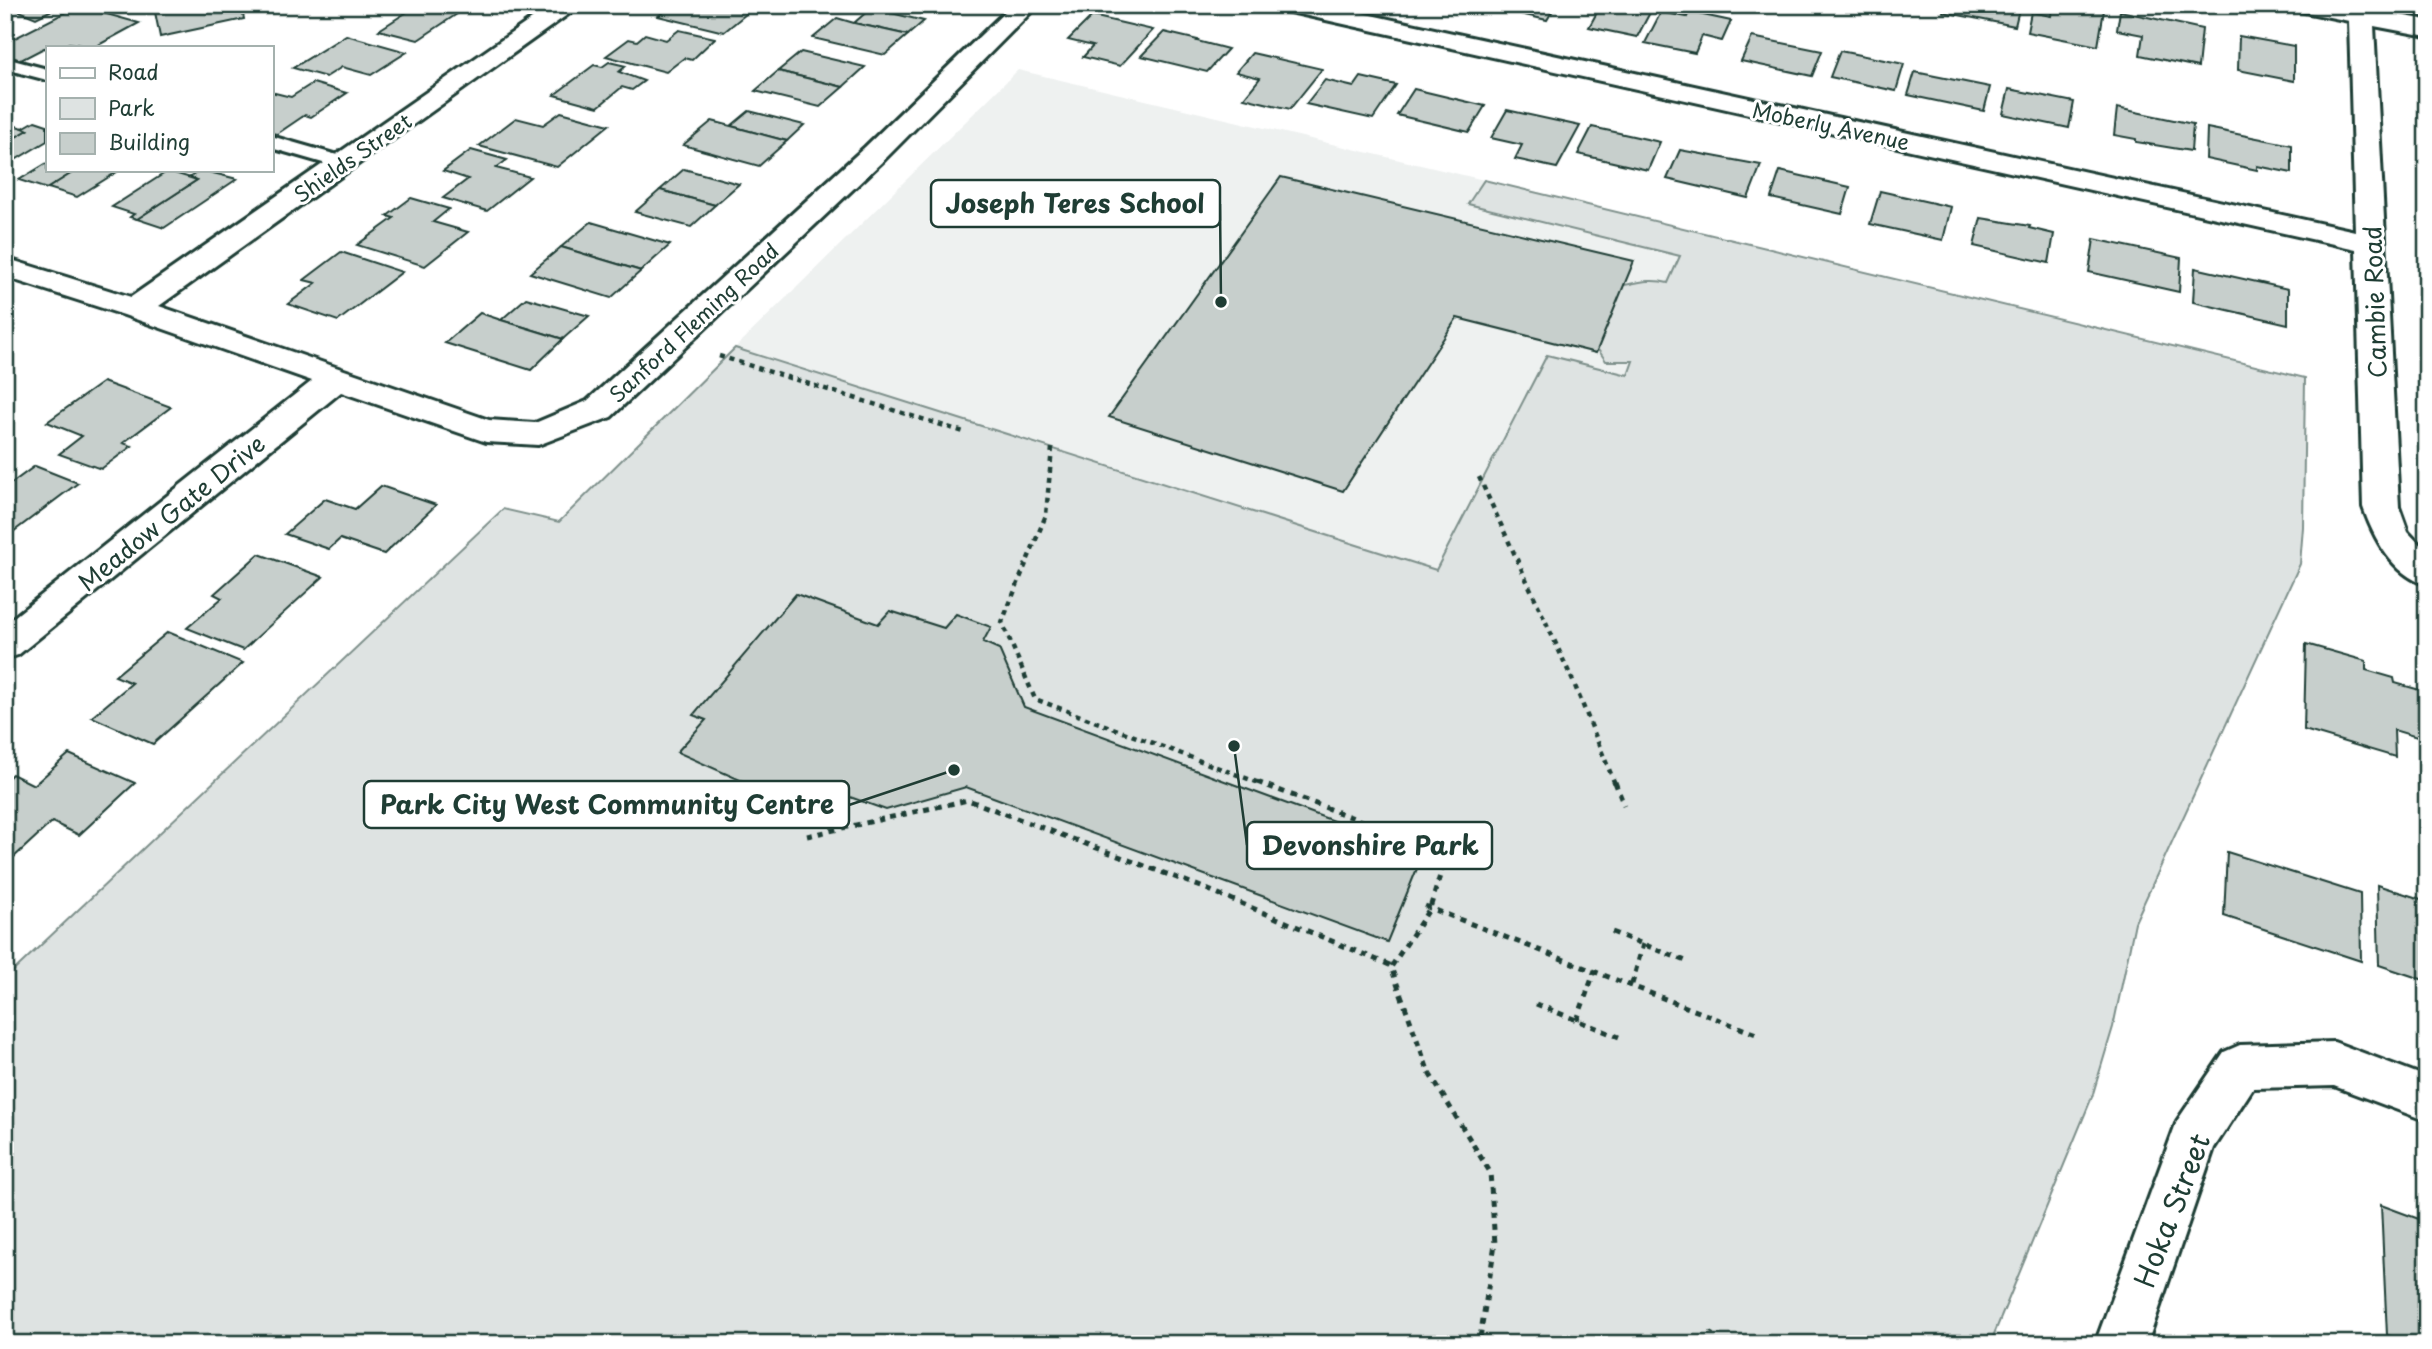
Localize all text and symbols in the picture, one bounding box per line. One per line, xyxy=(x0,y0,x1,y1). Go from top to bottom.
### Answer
legend xyxy=(46,46,273,172)
text: Road xyxy=(108,55,159,87)
text: Park xyxy=(108,91,155,123)
street label: Moberly Avenue xyxy=(1749,93,1913,157)
street label: Shields Street xyxy=(286,104,418,210)
text: Building xyxy=(108,125,190,157)
callout: Joseph Teres School xyxy=(931,180,1220,227)
text: Joseph Teres School xyxy=(946,183,1204,222)
street label: Cambie Road xyxy=(2353,225,2395,379)
street label: Sanford Fleming Road xyxy=(601,235,785,409)
street label: Meadow Gate Drive xyxy=(70,425,272,599)
callout: Park City West Community Centre xyxy=(364,781,849,828)
text: Park City West Community Centre xyxy=(380,784,834,823)
callout: Devonshire Park xyxy=(1247,822,1492,869)
text: Devonshire Park xyxy=(1261,825,1479,864)
street label: Hoka Street xyxy=(2122,1127,2220,1293)

